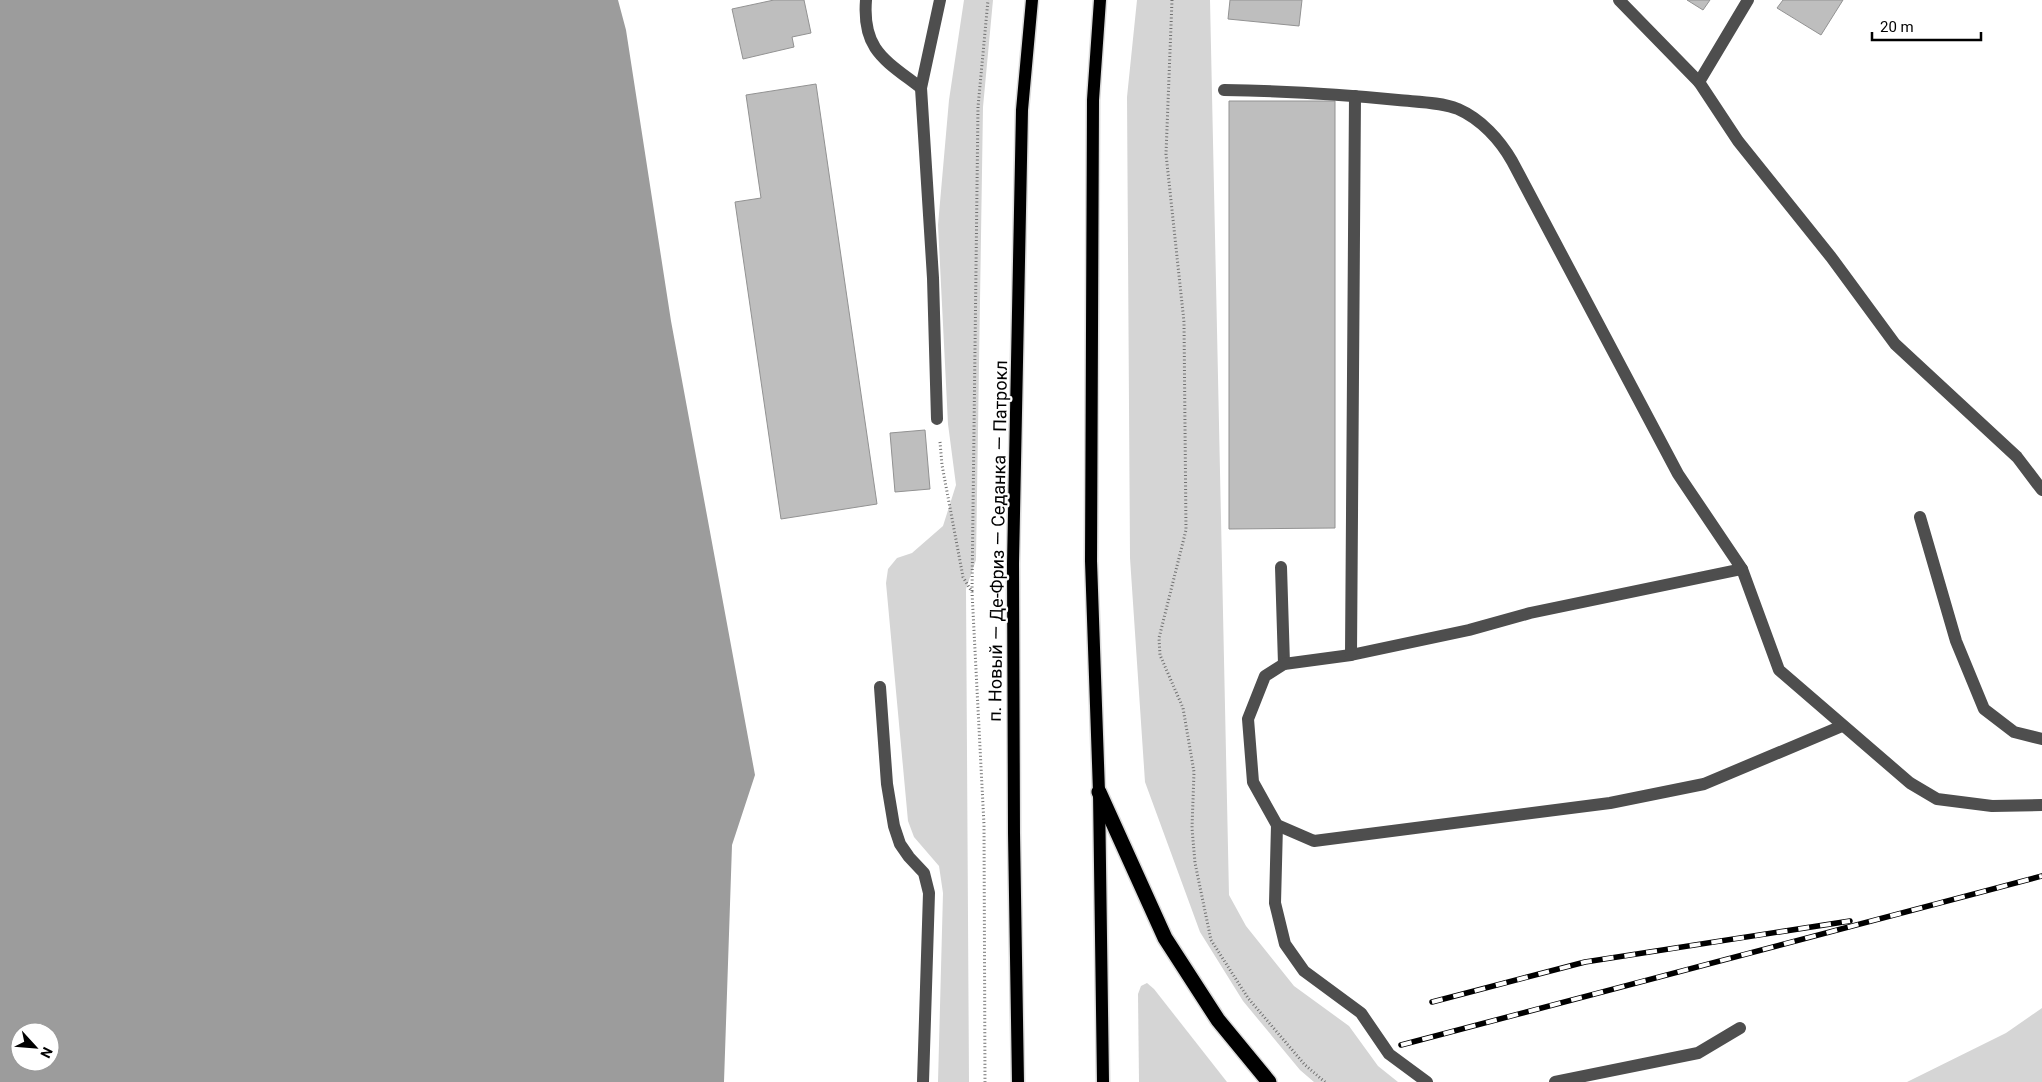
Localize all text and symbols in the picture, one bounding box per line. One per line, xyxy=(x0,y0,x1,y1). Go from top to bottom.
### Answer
scale bar xyxy=(1872,10,1981,42)
text: 20 m xyxy=(1880,18,1914,36)
street label: п. Новый — Де-Фриз — Седанка — Патрокл xyxy=(984,360,1011,722)
north arrow xyxy=(10,1022,60,1072)
text: N xyxy=(37,1045,56,1061)

